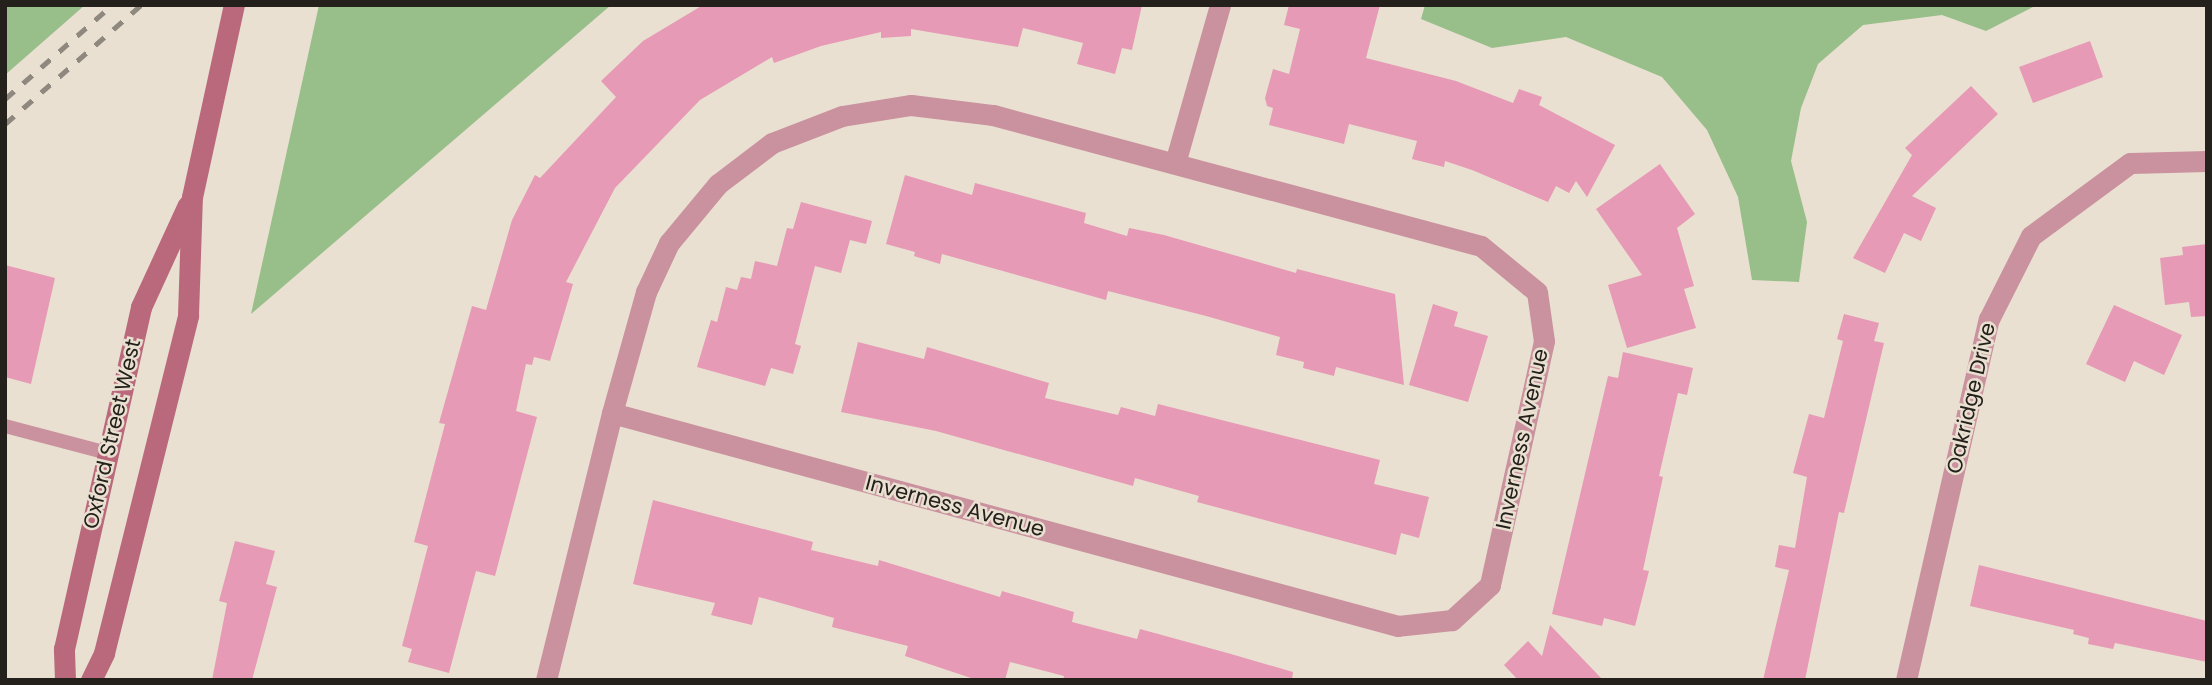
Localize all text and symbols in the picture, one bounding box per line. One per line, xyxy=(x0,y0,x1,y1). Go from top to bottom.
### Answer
street label: Oakridge Drive xyxy=(1941,320,2001,476)
street label: Oxford Street West xyxy=(78,337,146,531)
street label: Inverness Avenue xyxy=(1491,346,1553,532)
street label: Inverness Avenue xyxy=(863,470,1047,542)

